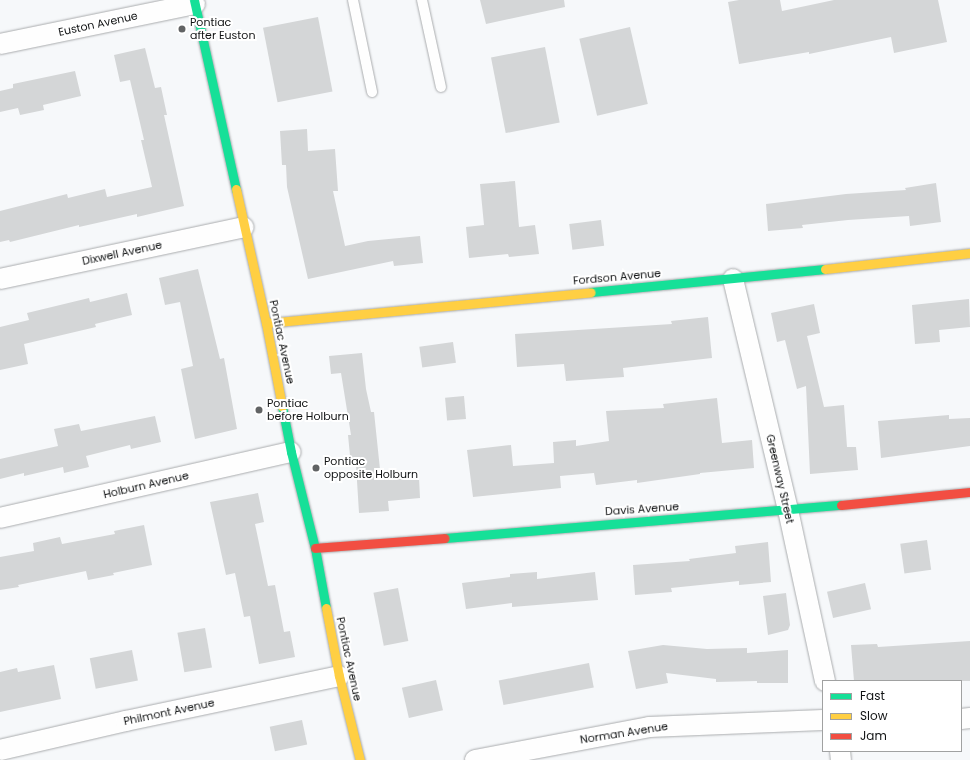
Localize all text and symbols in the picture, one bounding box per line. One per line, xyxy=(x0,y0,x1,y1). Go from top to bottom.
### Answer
street label: Euston Avenue xyxy=(57,9,139,39)
place label: Pontiac after Euston xyxy=(190,16,255,42)
marker: Pontiac after Euston xyxy=(177,24,187,34)
street label: Dixwell Avenue xyxy=(81,238,163,268)
street label: Fordson Avenue xyxy=(572,267,662,287)
street label: Pontiac Avenue xyxy=(267,299,297,385)
place label: Pontiac before Holburn xyxy=(267,397,349,423)
marker: Pontiac before Holburn xyxy=(254,405,264,415)
street label: Greenway Street xyxy=(763,433,797,525)
place label: Pontiac opposite Holburn xyxy=(324,455,418,481)
marker: Pontiac opposite Holburn xyxy=(311,463,321,473)
street label: Holburn Avenue xyxy=(102,469,190,501)
street label: Davis Avenue xyxy=(605,500,679,518)
street label: Pontiac Avenue xyxy=(334,616,364,702)
legend xyxy=(822,680,962,752)
text: Fast xyxy=(860,687,885,704)
street label: Philmont Avenue xyxy=(122,696,216,728)
text: Slow xyxy=(860,707,888,724)
street label: Norman Avenue xyxy=(579,720,669,746)
text: Jam xyxy=(860,727,887,744)

